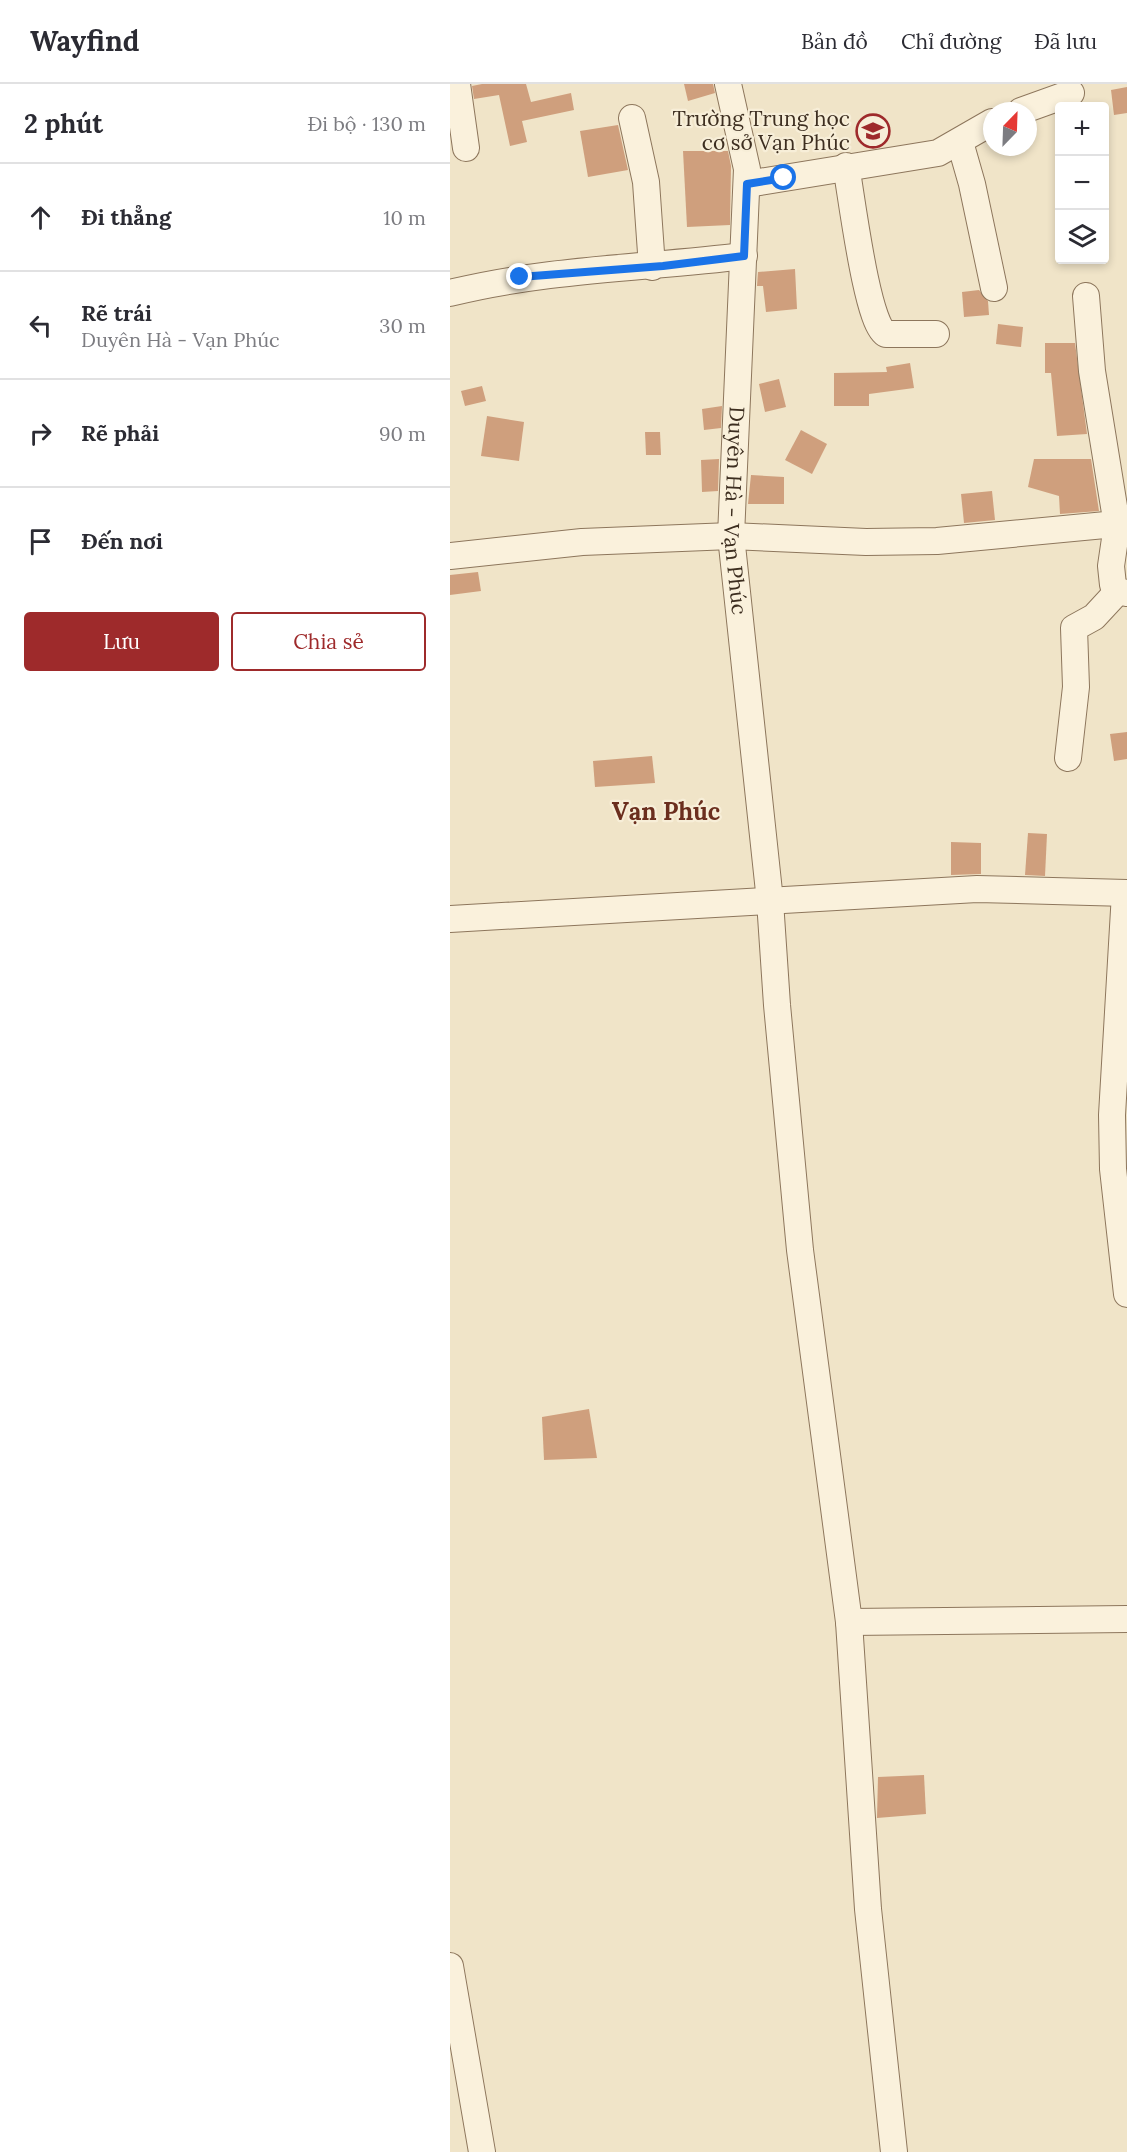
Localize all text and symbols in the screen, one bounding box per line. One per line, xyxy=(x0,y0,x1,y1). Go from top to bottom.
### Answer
text: Wayfind xyxy=(30,23,139,59)
text: Bản đồ xyxy=(801,28,868,55)
text: Chỉ đường xyxy=(901,28,1001,55)
text: Đã lưu xyxy=(1034,28,1097,55)
north arrow xyxy=(983,102,1037,156)
map controls xyxy=(1055,102,1109,264)
button: + xyxy=(1055,102,1109,156)
place label: Trường Trung học cơ sở Vạn Phúc xyxy=(672,105,850,156)
text: 2 phút xyxy=(24,107,103,140)
text: Đi bộ · 130 m xyxy=(307,111,426,136)
school or university icon: Trường Trung học cơ sở Vạn Phúc xyxy=(855,113,891,149)
button: − xyxy=(1055,156,1109,210)
route start xyxy=(770,164,796,190)
icon: ahead xyxy=(24,201,57,234)
text: Đi thẳng xyxy=(81,203,171,231)
text: 10 m xyxy=(383,205,426,230)
button: layers xyxy=(1055,210,1109,264)
route end xyxy=(506,263,532,289)
text: Rẽ trái xyxy=(81,299,152,327)
icon: left xyxy=(24,309,57,342)
text: 30 m xyxy=(379,313,426,338)
text: Duyên Hà - Vạn Phúc xyxy=(81,327,280,352)
street label: Duyên Hà - Vạn Phúc xyxy=(718,406,753,616)
icon: right xyxy=(24,417,57,450)
text: Rẽ phải xyxy=(81,419,159,447)
text: 90 m xyxy=(379,421,426,446)
icon: arrive xyxy=(24,525,57,558)
text: Đến nơi xyxy=(81,527,163,555)
button: Lưu xyxy=(24,612,219,671)
button: Chia sẻ xyxy=(231,612,426,671)
district label: Vạn Phúc xyxy=(612,796,721,827)

